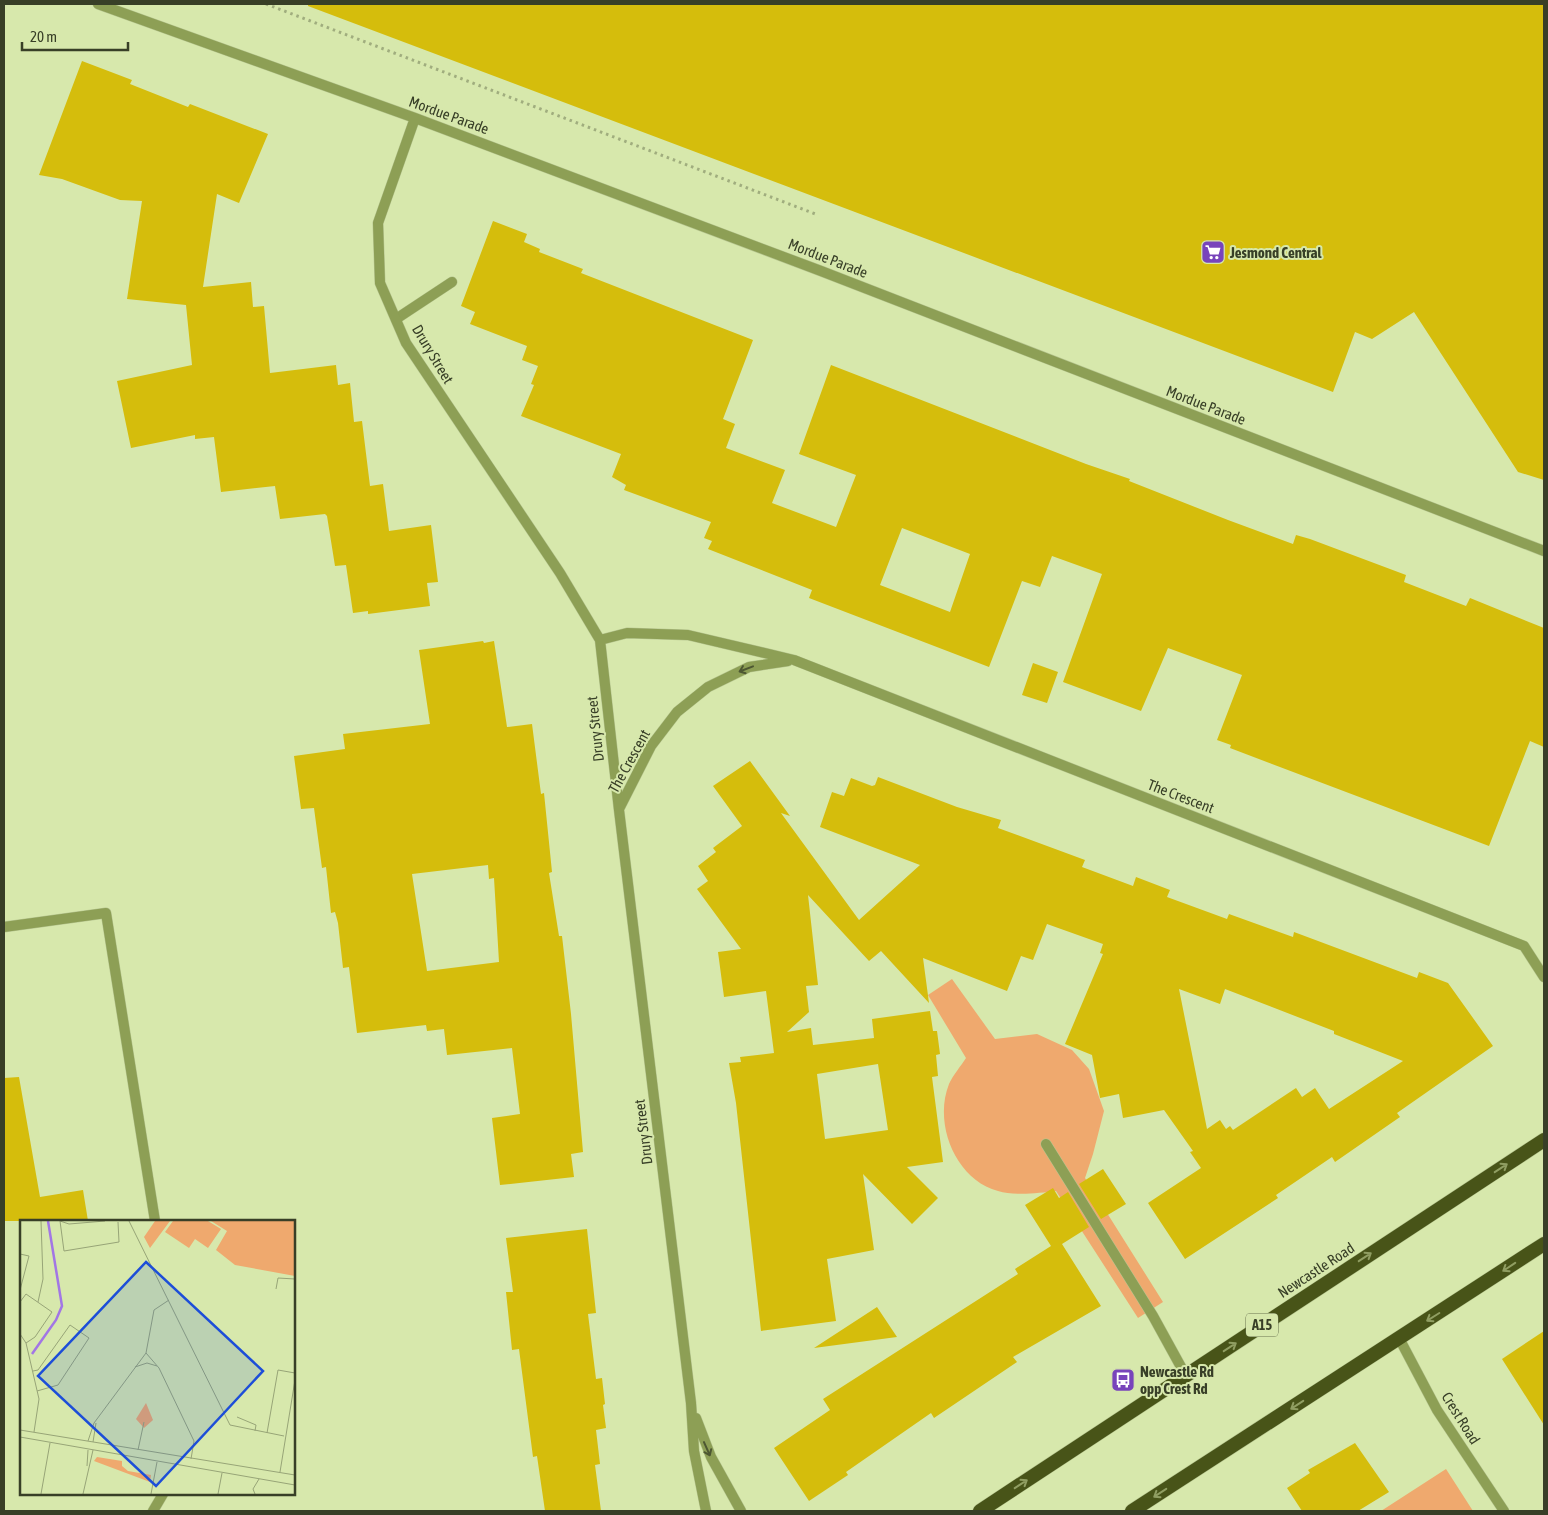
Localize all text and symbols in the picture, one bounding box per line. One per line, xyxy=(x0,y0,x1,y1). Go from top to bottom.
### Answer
scale bar xyxy=(22,20,129,52)
text: 20 m xyxy=(30,28,57,45)
street label: Mordue Parade xyxy=(407,93,491,137)
street label: Mordue Parade xyxy=(786,235,870,281)
supermarket icon: Jesmond Central xyxy=(1200,239,1226,265)
place label: Jesmond Central xyxy=(1229,244,1322,261)
street label: Drury Street xyxy=(409,321,457,387)
street label: Mordue Parade xyxy=(1164,382,1248,428)
one-way arrow xyxy=(739,665,754,674)
street label: Drury Street xyxy=(583,695,607,763)
street label: The Crescent xyxy=(605,726,653,796)
street label: The Crescent xyxy=(1145,776,1217,816)
street label: Drury Street xyxy=(631,1098,655,1166)
one-way arrow xyxy=(1494,1163,1508,1173)
inset map xyxy=(20,1220,295,1495)
street label: Newcastle Road xyxy=(1275,1239,1357,1301)
one-way arrow xyxy=(1358,1252,1372,1262)
one-way arrow xyxy=(1503,1262,1517,1272)
one-way arrow xyxy=(1427,1312,1441,1322)
road number: A15 xyxy=(1246,1314,1278,1336)
one-way arrow xyxy=(1222,1341,1236,1351)
place label: Newcastle Rd opp Crest Rd xyxy=(1140,1363,1214,1397)
bus stop icon: Newcastle Rd opp Crest Rd xyxy=(1110,1367,1136,1393)
street label: Crest Road xyxy=(1438,1389,1484,1447)
one-way arrow xyxy=(1290,1400,1304,1410)
one-way arrow xyxy=(703,1441,713,1456)
one-way arrow xyxy=(1014,1479,1028,1490)
one-way arrow xyxy=(1154,1488,1168,1498)

